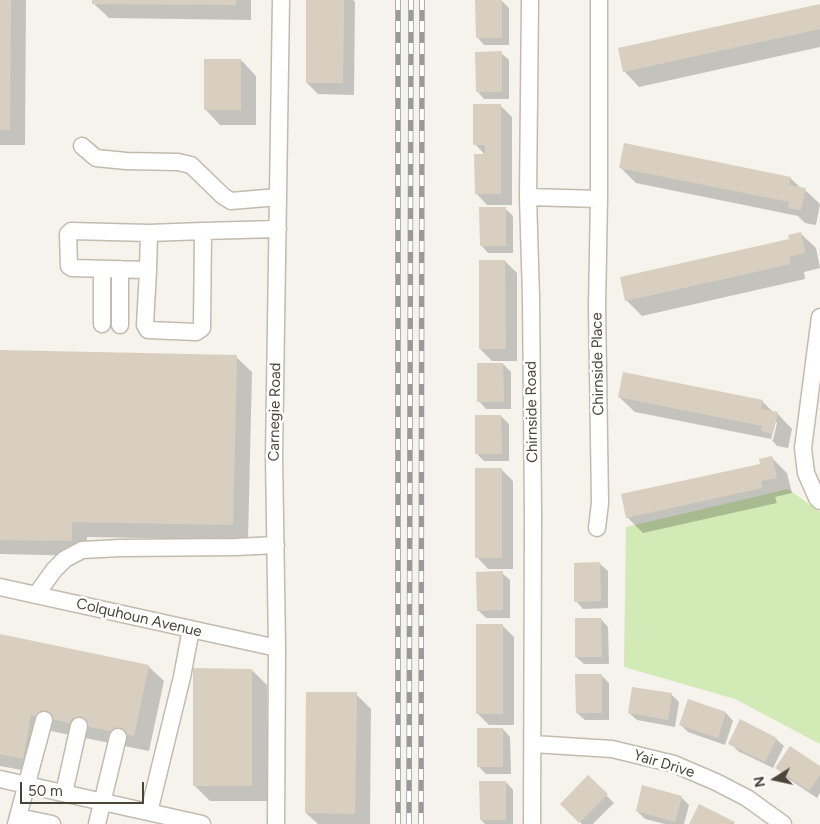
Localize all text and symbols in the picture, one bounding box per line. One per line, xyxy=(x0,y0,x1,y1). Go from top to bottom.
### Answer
street label: Chirnside Place xyxy=(588,312,608,416)
street label: Chirnside Road xyxy=(522,361,542,463)
street label: Carnegie Road xyxy=(265,362,285,462)
street label: Colquhoun Avenue xyxy=(75,595,203,641)
street label: Yair Drive xyxy=(631,746,697,782)
north arrow xyxy=(750,754,800,804)
scale bar xyxy=(22,772,146,804)
text: N xyxy=(750,775,769,789)
text: 50 m xyxy=(28,782,63,800)

